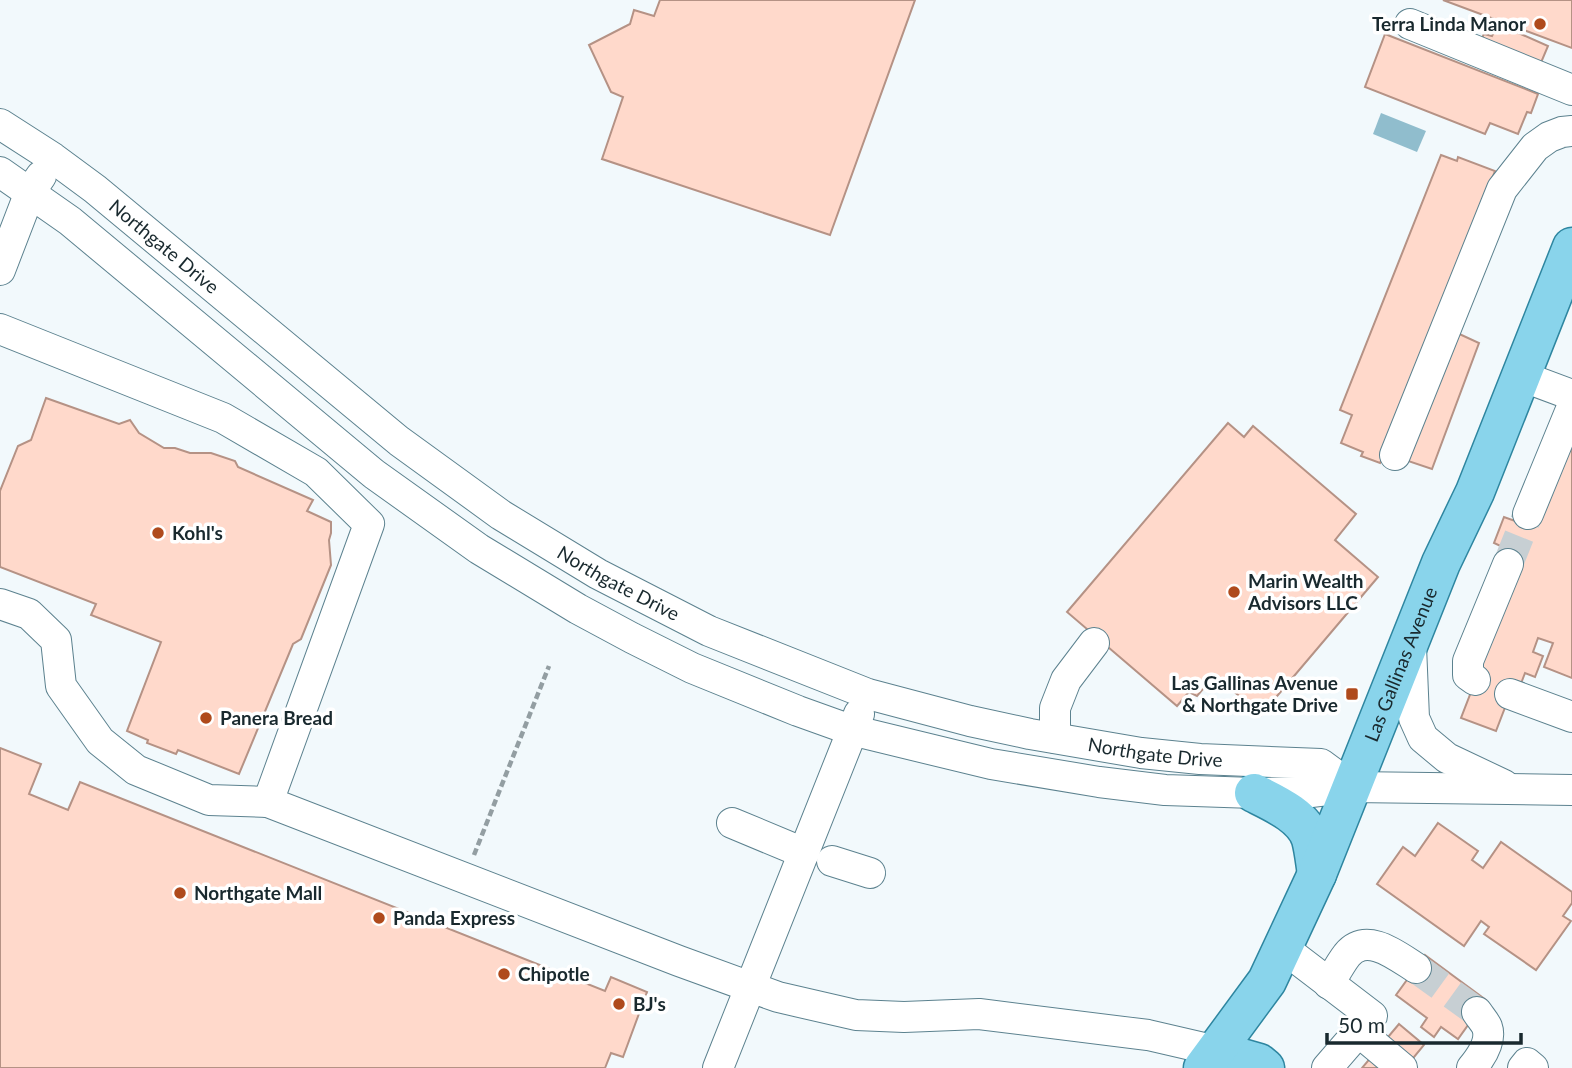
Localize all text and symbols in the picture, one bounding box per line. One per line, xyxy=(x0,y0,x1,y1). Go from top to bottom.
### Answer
place label: Terra Linda Manor xyxy=(1372,12,1527,35)
marker: Terra Linda Manor xyxy=(1532,16,1548,32)
street label: Northgate Drive xyxy=(105,194,224,298)
place label: Kohl's xyxy=(172,521,223,544)
marker: Kohl's xyxy=(150,525,166,541)
street label: Northgate Drive xyxy=(554,540,684,625)
place label: Marin Wealth Advisors LLC xyxy=(1247,569,1364,614)
street label: Las Gallinas Avenue xyxy=(1359,583,1441,745)
marker: Marin Wealth Advisors LLC xyxy=(1226,584,1242,600)
place label: Las Gallinas Avenue & Northgate Drive xyxy=(1171,671,1338,716)
marker: Las Gallinas Avenue & Northgate Drive xyxy=(1344,686,1360,702)
place label: Panera Bread xyxy=(220,706,333,729)
marker: Panera Bread xyxy=(198,710,214,726)
street label: Northgate Drive xyxy=(1086,732,1223,771)
place label: Northgate Mall xyxy=(194,881,322,904)
marker: Northgate Mall xyxy=(172,885,188,901)
place label: Panda Express xyxy=(393,906,515,929)
marker: Panda Express xyxy=(371,910,387,926)
place label: Chipotle xyxy=(518,962,590,985)
marker: Chipotle xyxy=(496,966,512,982)
place label: BJ's xyxy=(633,992,666,1015)
marker: BJ's xyxy=(611,996,627,1012)
scale bar xyxy=(1327,1002,1521,1046)
text: 50 m xyxy=(1338,1012,1385,1037)

